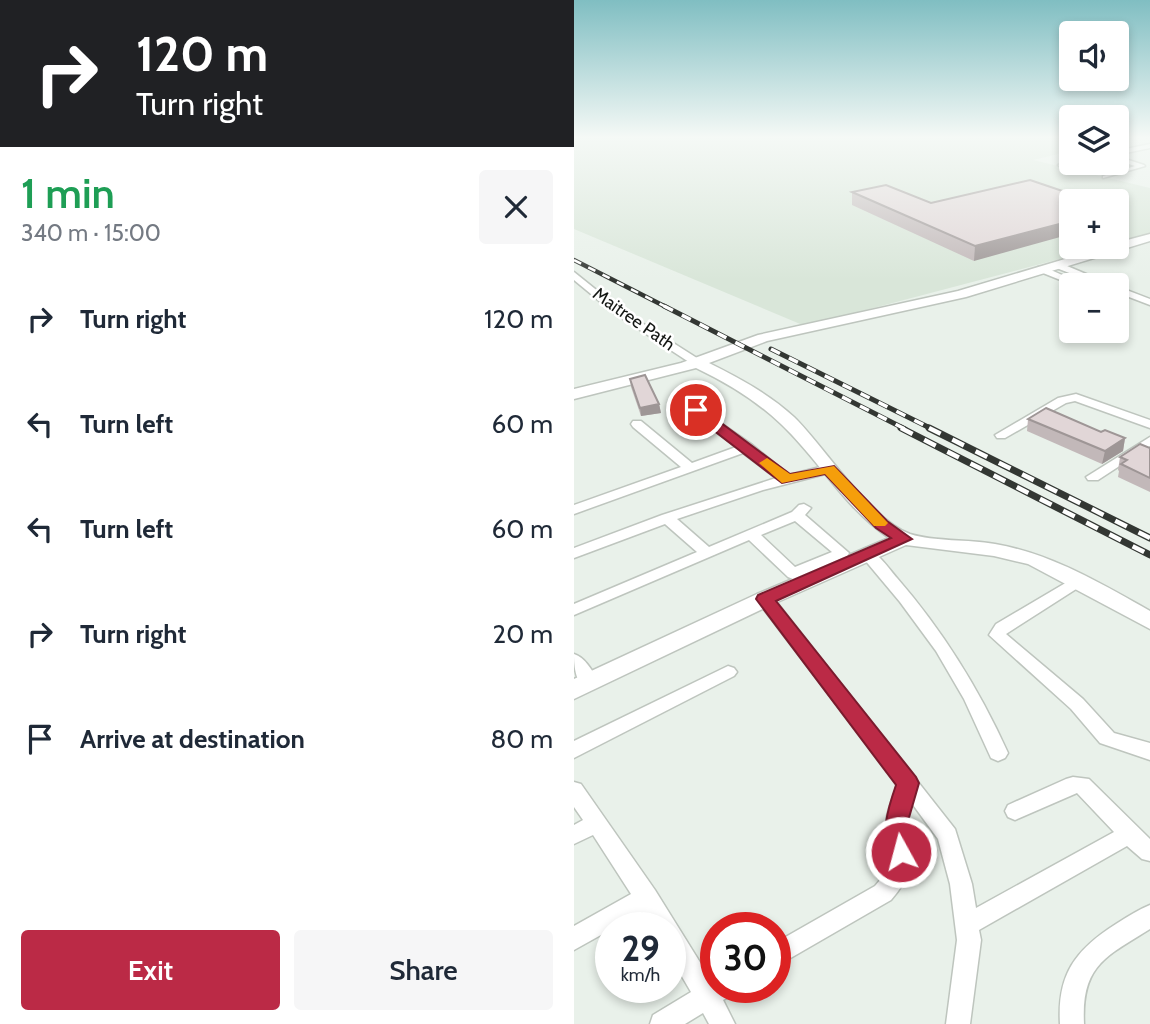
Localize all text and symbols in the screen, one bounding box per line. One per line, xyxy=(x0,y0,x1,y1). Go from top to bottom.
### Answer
map controls xyxy=(1059,21,1129,343)
button: sound xyxy=(1059,21,1129,91)
text: 120 m xyxy=(136,24,268,83)
icon: right xyxy=(21,28,112,119)
text: Turn right xyxy=(136,84,263,123)
button: layers xyxy=(1059,105,1129,175)
text: 1 min xyxy=(21,167,115,219)
button: close xyxy=(479,170,553,244)
button: + xyxy=(1059,189,1129,259)
text: 340 m · 15:00 xyxy=(21,219,161,247)
button: − xyxy=(1059,273,1129,343)
street label: Maitree Path xyxy=(589,283,679,355)
icon: right xyxy=(21,300,59,338)
text: Turn right xyxy=(80,303,186,335)
text: 120 m xyxy=(484,303,553,335)
pin xyxy=(666,380,726,440)
icon: arrive xyxy=(677,391,715,429)
icon: left xyxy=(21,405,59,443)
text: Turn left xyxy=(80,408,173,440)
text: 60 m xyxy=(491,408,553,440)
icon: left xyxy=(21,510,59,548)
text: Turn left xyxy=(80,513,173,545)
text: 60 m xyxy=(491,513,553,545)
icon: right xyxy=(21,615,59,653)
text: Turn right xyxy=(80,618,186,650)
text: 20 m xyxy=(493,618,553,650)
icon: arrive xyxy=(21,720,59,758)
text: Arrive at destination xyxy=(80,723,305,755)
text: 80 m xyxy=(490,723,553,755)
position arrow xyxy=(864,815,938,889)
speed limit sign: 30 xyxy=(700,912,791,1003)
text: 29 xyxy=(621,927,660,970)
button: Exit xyxy=(21,930,280,1010)
button: Share xyxy=(294,930,553,1010)
text: km/h xyxy=(621,964,660,986)

